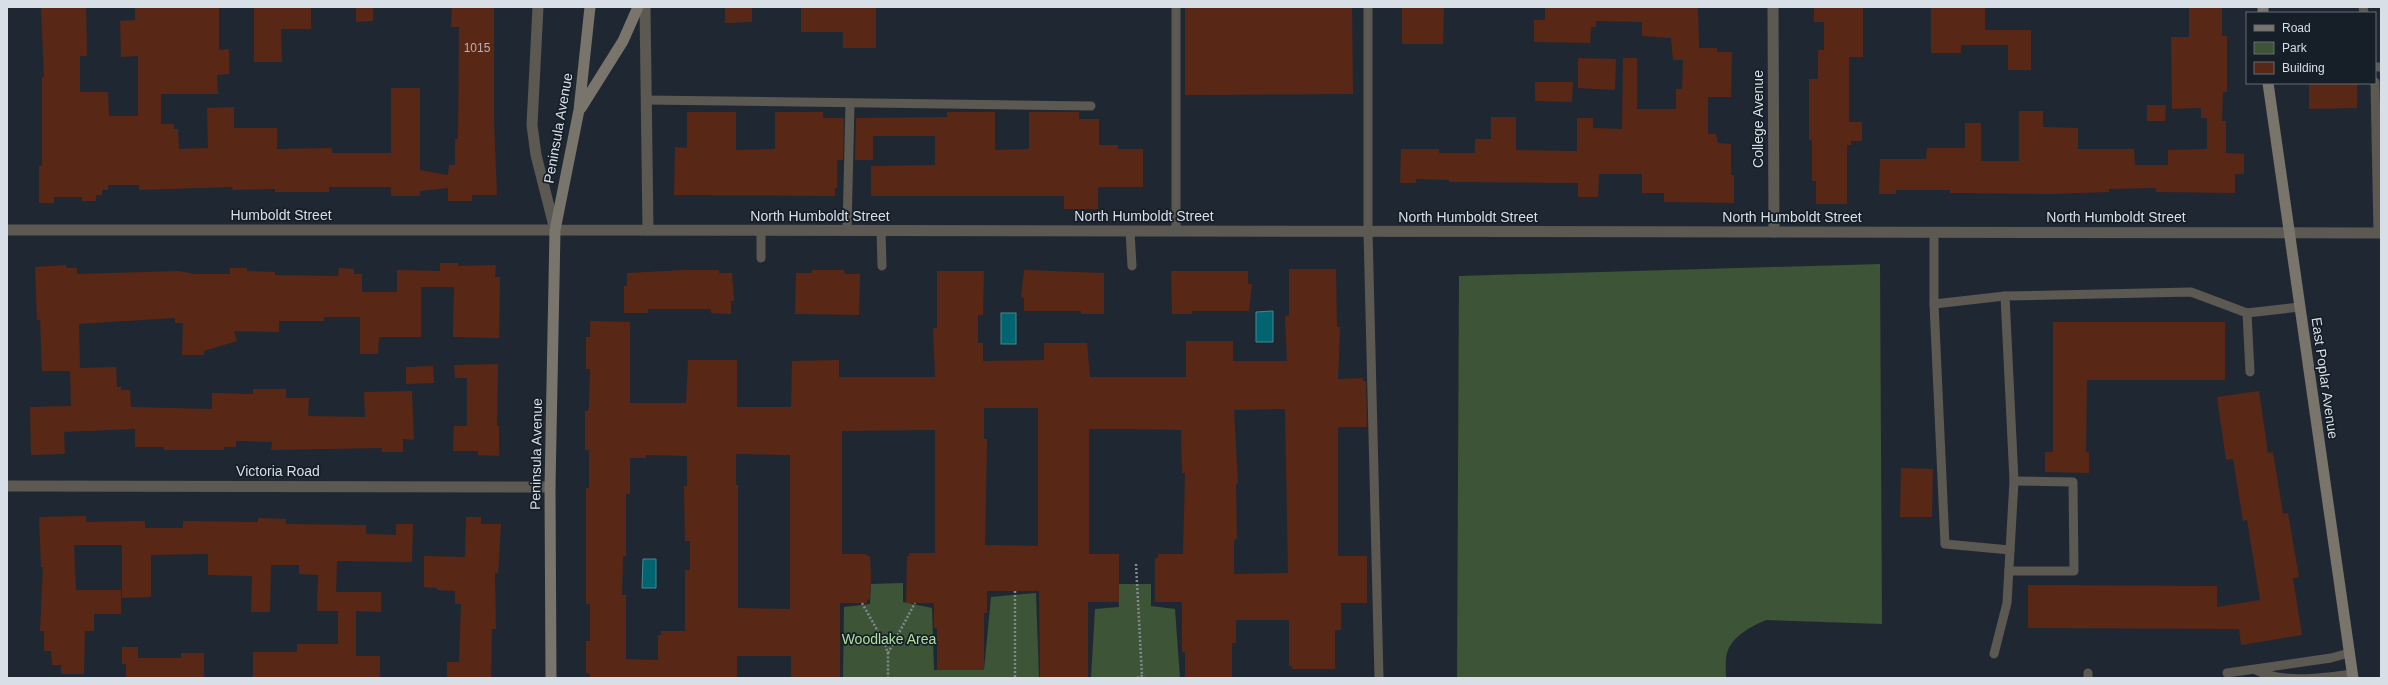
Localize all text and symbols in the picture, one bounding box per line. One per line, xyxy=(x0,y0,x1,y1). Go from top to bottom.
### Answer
legend xyxy=(2246,12,2376,84)
text: Road xyxy=(2282,21,2311,35)
house number: 1015 xyxy=(464,41,491,55)
text: Park xyxy=(2282,41,2308,55)
text: Building xyxy=(2282,61,2325,75)
street label: College Avenue xyxy=(1750,70,1766,168)
street label: Peninsula Avenue xyxy=(540,71,576,184)
street label: Humboldt Street xyxy=(230,207,332,223)
street label: North Humboldt Street xyxy=(750,208,890,224)
street label: North Humboldt Street xyxy=(1074,208,1214,224)
street label: North Humboldt Street xyxy=(1398,209,1538,225)
street label: North Humboldt Street xyxy=(1722,209,1862,225)
street label: North Humboldt Street xyxy=(2046,209,2186,225)
street label: East Poplar Avenue xyxy=(2309,316,2341,440)
street label: Peninsula Avenue xyxy=(527,398,545,510)
street label: Victoria Road xyxy=(236,463,320,479)
park label: Woodlake Area xyxy=(842,631,937,647)

